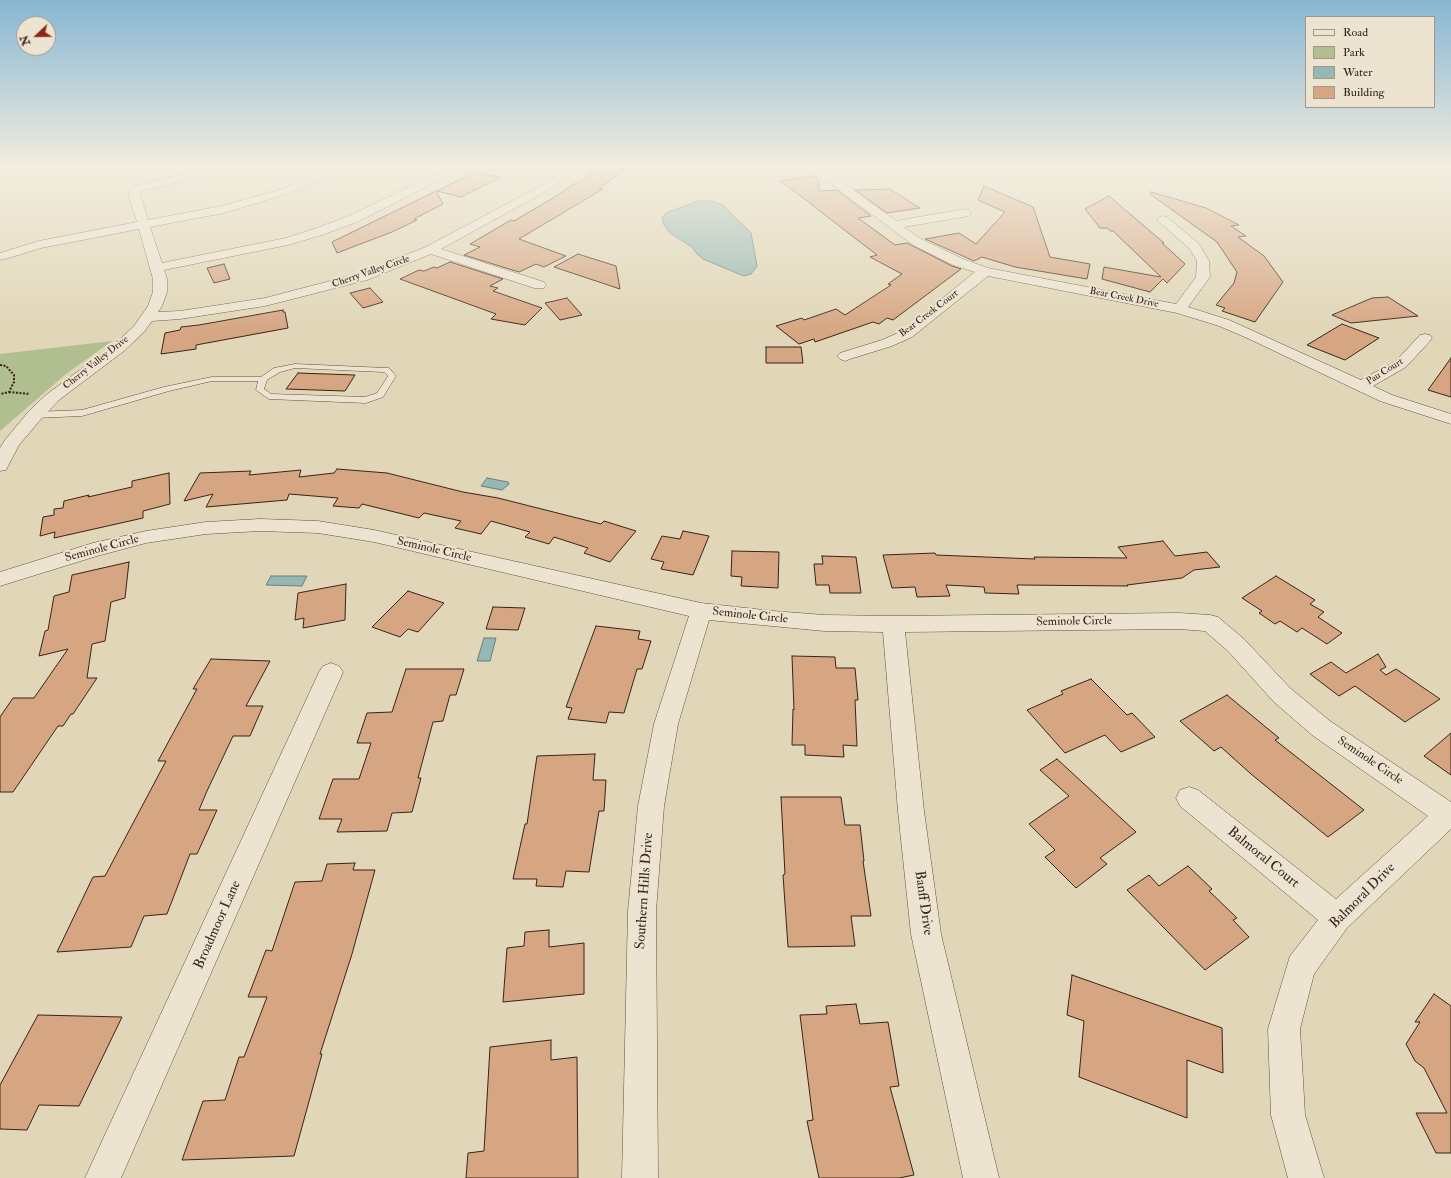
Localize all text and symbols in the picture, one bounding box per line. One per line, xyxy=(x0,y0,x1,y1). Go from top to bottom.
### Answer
north arrow xyxy=(16,16,56,56)
legend xyxy=(1305,16,1435,108)
text: Road xyxy=(1343,25,1368,40)
text: N xyxy=(17,33,33,47)
text: Park xyxy=(1343,45,1365,60)
text: Water xyxy=(1343,65,1372,80)
text: Building xyxy=(1343,85,1384,100)
street label: Cherry Valley Circle xyxy=(331,253,411,291)
street label: Bear Creek Drive xyxy=(1089,285,1159,311)
street label: Bear Creek Court xyxy=(897,288,961,340)
street label: Cherry Valley Drive xyxy=(61,334,131,392)
street label: Pau Court xyxy=(1364,356,1406,388)
street label: Seminole Circle xyxy=(64,532,140,566)
street label: Seminole Circle xyxy=(395,534,473,566)
street label: Seminole Circle xyxy=(712,605,788,627)
street label: Seminole Circle xyxy=(1036,614,1112,630)
street label: Seminole Circle xyxy=(1335,734,1405,788)
street label: Balmoral Court xyxy=(1224,824,1302,892)
street label: Southern Hills Drive xyxy=(633,832,657,950)
street label: Balmoral Drive xyxy=(1327,860,1399,932)
street label: Banff Drive xyxy=(910,870,936,936)
street label: Broadmoor Lane xyxy=(191,878,245,972)

